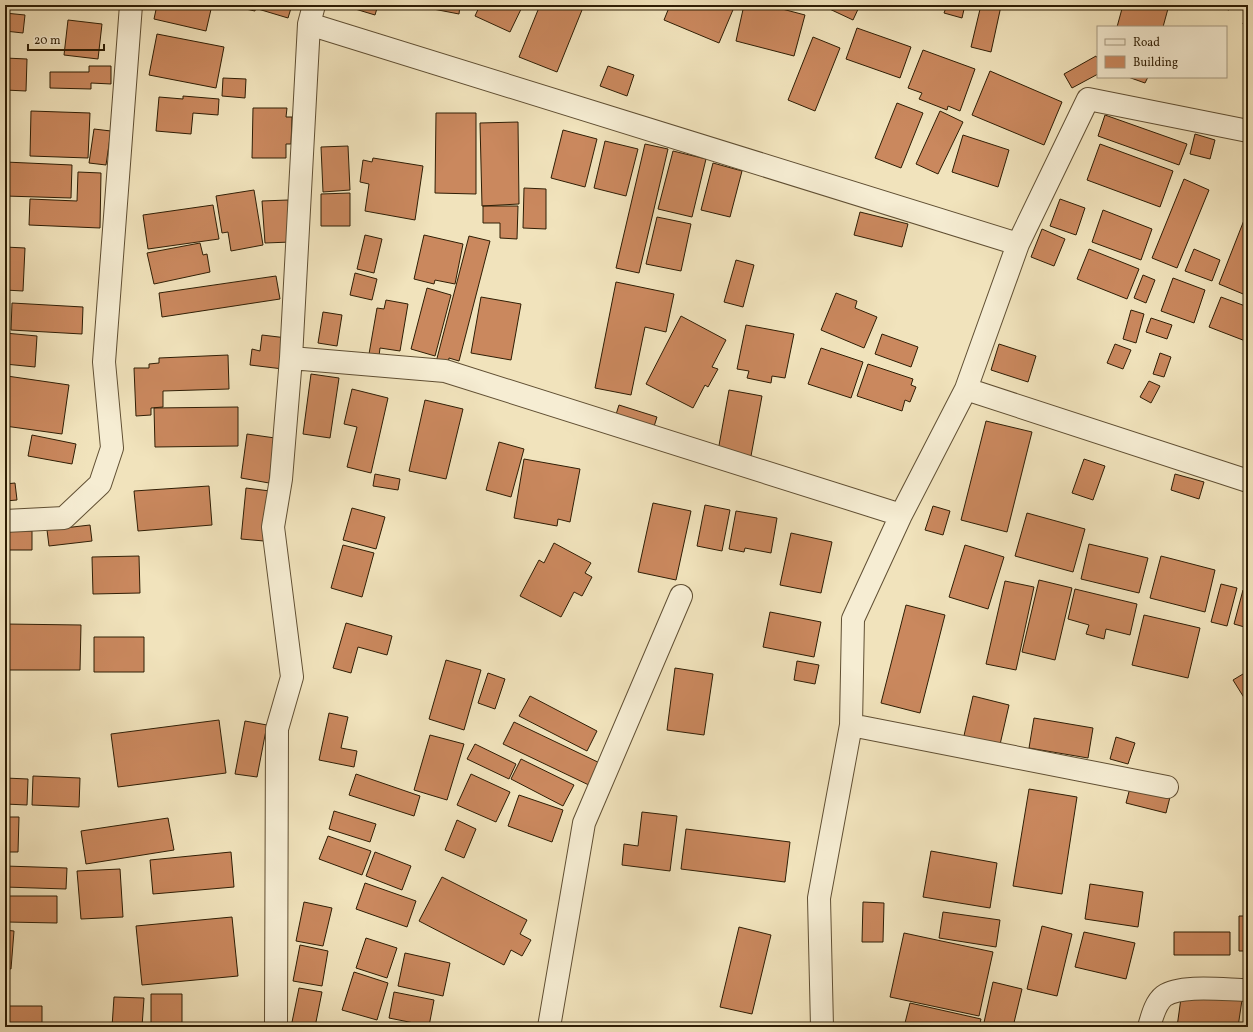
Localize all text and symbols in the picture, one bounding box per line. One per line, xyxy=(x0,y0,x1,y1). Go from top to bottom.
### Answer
scale bar xyxy=(28,26,104,52)
legend xyxy=(1097,26,1227,78)
text: 20 m xyxy=(34,33,61,49)
text: Road xyxy=(1133,35,1160,51)
text: Building xyxy=(1133,55,1178,71)

